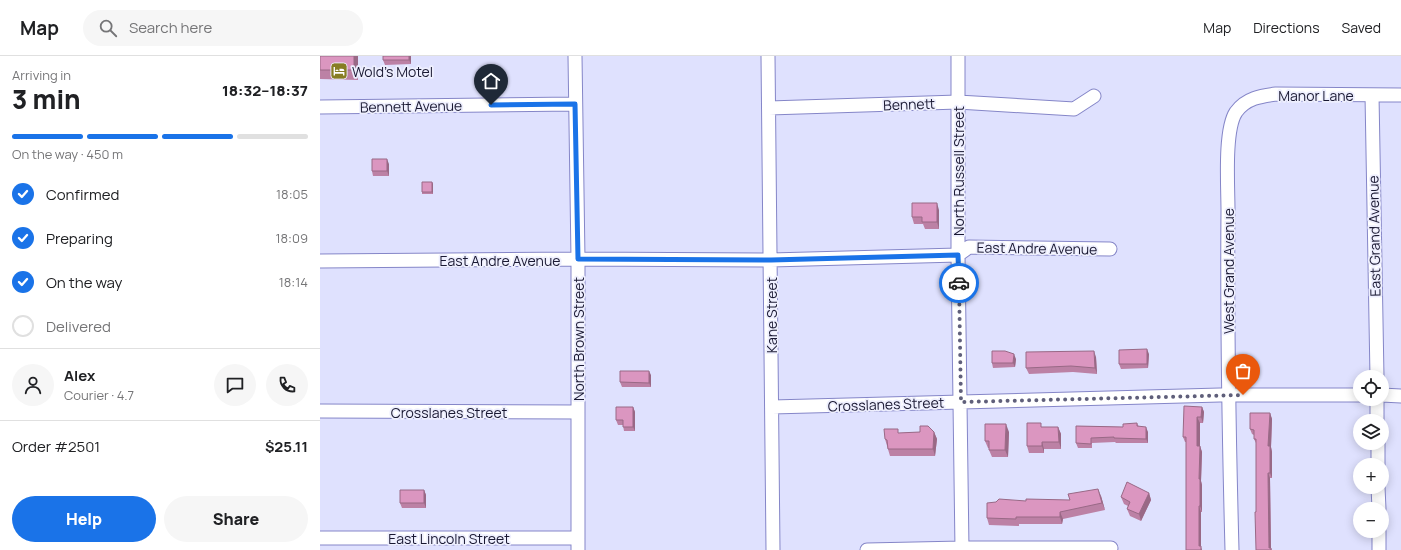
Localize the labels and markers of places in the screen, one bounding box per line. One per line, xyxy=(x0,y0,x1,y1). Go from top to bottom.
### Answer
hotel icon: Wold's Motel xyxy=(329,61,349,81)
place label: Wold's Motel xyxy=(352,62,433,81)
pin xyxy=(474,64,508,105)
pin xyxy=(1226,354,1260,395)

